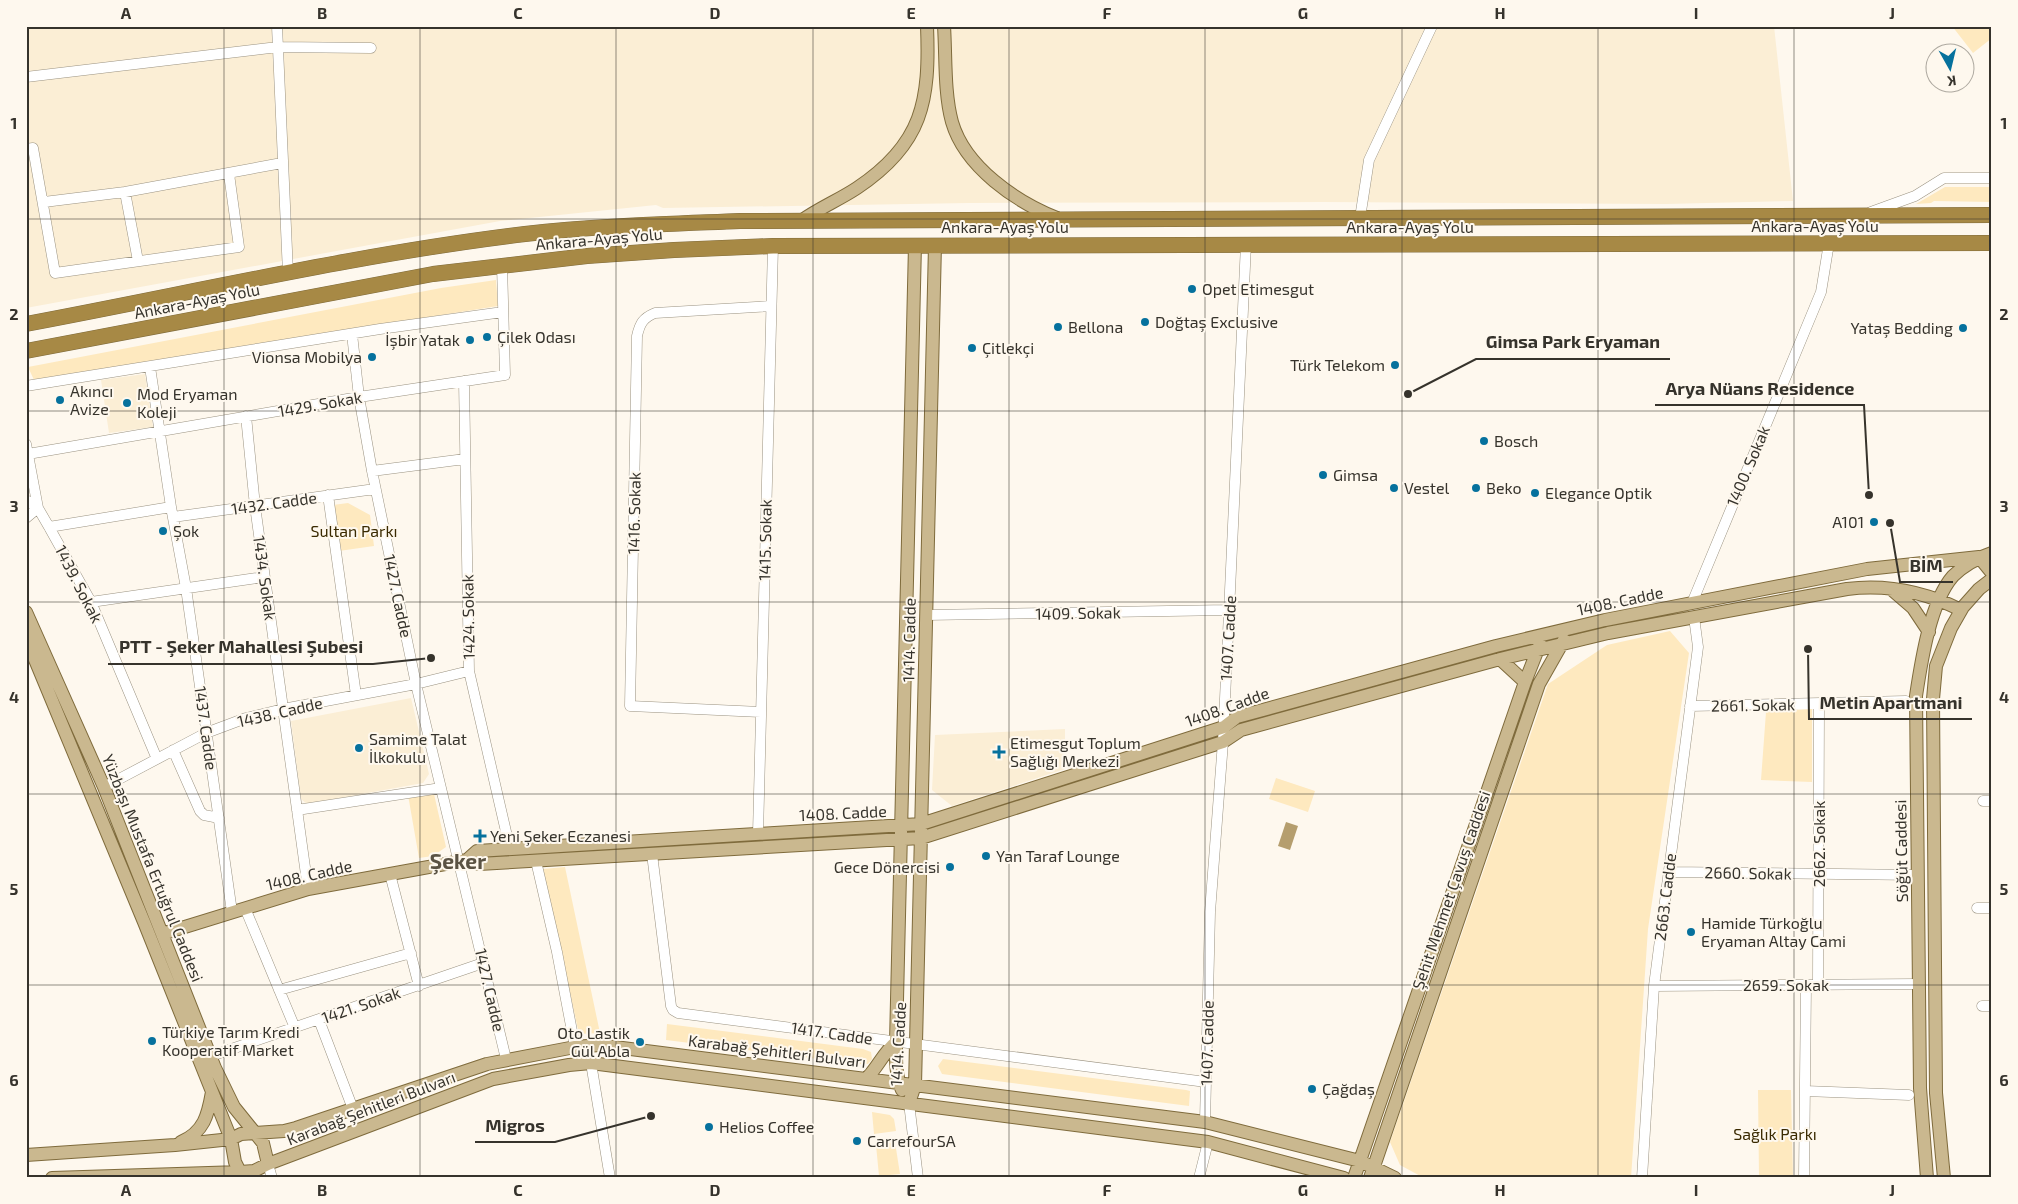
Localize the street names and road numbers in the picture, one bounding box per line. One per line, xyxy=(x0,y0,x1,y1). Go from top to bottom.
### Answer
street label: Ankara-Ayaş Yolu xyxy=(1751,216,1879,236)
street label: Ankara-Ayaş Yolu xyxy=(941,217,1069,237)
street label: Ankara-Ayaş Yolu xyxy=(1346,217,1474,237)
street label: Ankara-Ayaş Yolu xyxy=(535,223,663,255)
street label: Ankara-Ayaş Yolu xyxy=(132,279,262,323)
street label: 1429. Sokak xyxy=(277,387,363,420)
street label: 1400. Sokak xyxy=(1722,423,1773,509)
street label: 1416. Sokak xyxy=(623,472,644,554)
street label: 1432. Cadde xyxy=(230,487,318,518)
street label: 1415. Sokak xyxy=(754,499,775,581)
street label: 1434. Sokak xyxy=(250,534,281,621)
street label: 1439. Sokak xyxy=(52,542,107,626)
street label: 1427. Cadde xyxy=(380,552,417,639)
street label: 1424. Sokak xyxy=(457,574,478,660)
street label: 1408. Cadde xyxy=(1575,582,1665,619)
street label: 1407. Cadde xyxy=(1216,595,1239,681)
street label: 1414. Cadde xyxy=(898,598,919,682)
street label: 1409. Sokak xyxy=(1035,602,1121,623)
street label: 1408. Cadde xyxy=(1182,683,1271,730)
street label: 1437. Cadde xyxy=(191,685,222,771)
street label: 1438. Cadde xyxy=(235,692,324,731)
street label: 2661. Sokak xyxy=(1711,694,1795,715)
street label: Yüzbaşı Mustafa Ertuğrul Caddesi xyxy=(98,751,208,985)
street label: Şehit Mehmet Çavuş Caddesi xyxy=(1408,788,1494,992)
street label: Söğüt Caddesi xyxy=(1890,799,1911,903)
street label: 1408. Cadde xyxy=(799,801,887,824)
street label: 2662. Sokak xyxy=(1809,801,1828,887)
street label: 2663. Cadde xyxy=(1650,852,1679,942)
street label: 1408. Cadde xyxy=(264,855,354,894)
street label: 2660. Sokak xyxy=(1704,862,1792,883)
street label: 1427. Cadde xyxy=(472,946,509,1033)
street label: 2659. Sokak xyxy=(1743,975,1829,994)
street label: 1421. Sokak xyxy=(319,982,403,1027)
street label: 1407. Cadde xyxy=(1196,1000,1217,1086)
street label: 1414. Cadde xyxy=(886,1001,909,1087)
street label: 1417. Cadde xyxy=(790,1017,874,1048)
street label: Karabağ Şehitleri Bulvarı xyxy=(687,1030,867,1072)
street label: Karabağ Şehitleri Bulvarı xyxy=(284,1067,458,1149)

